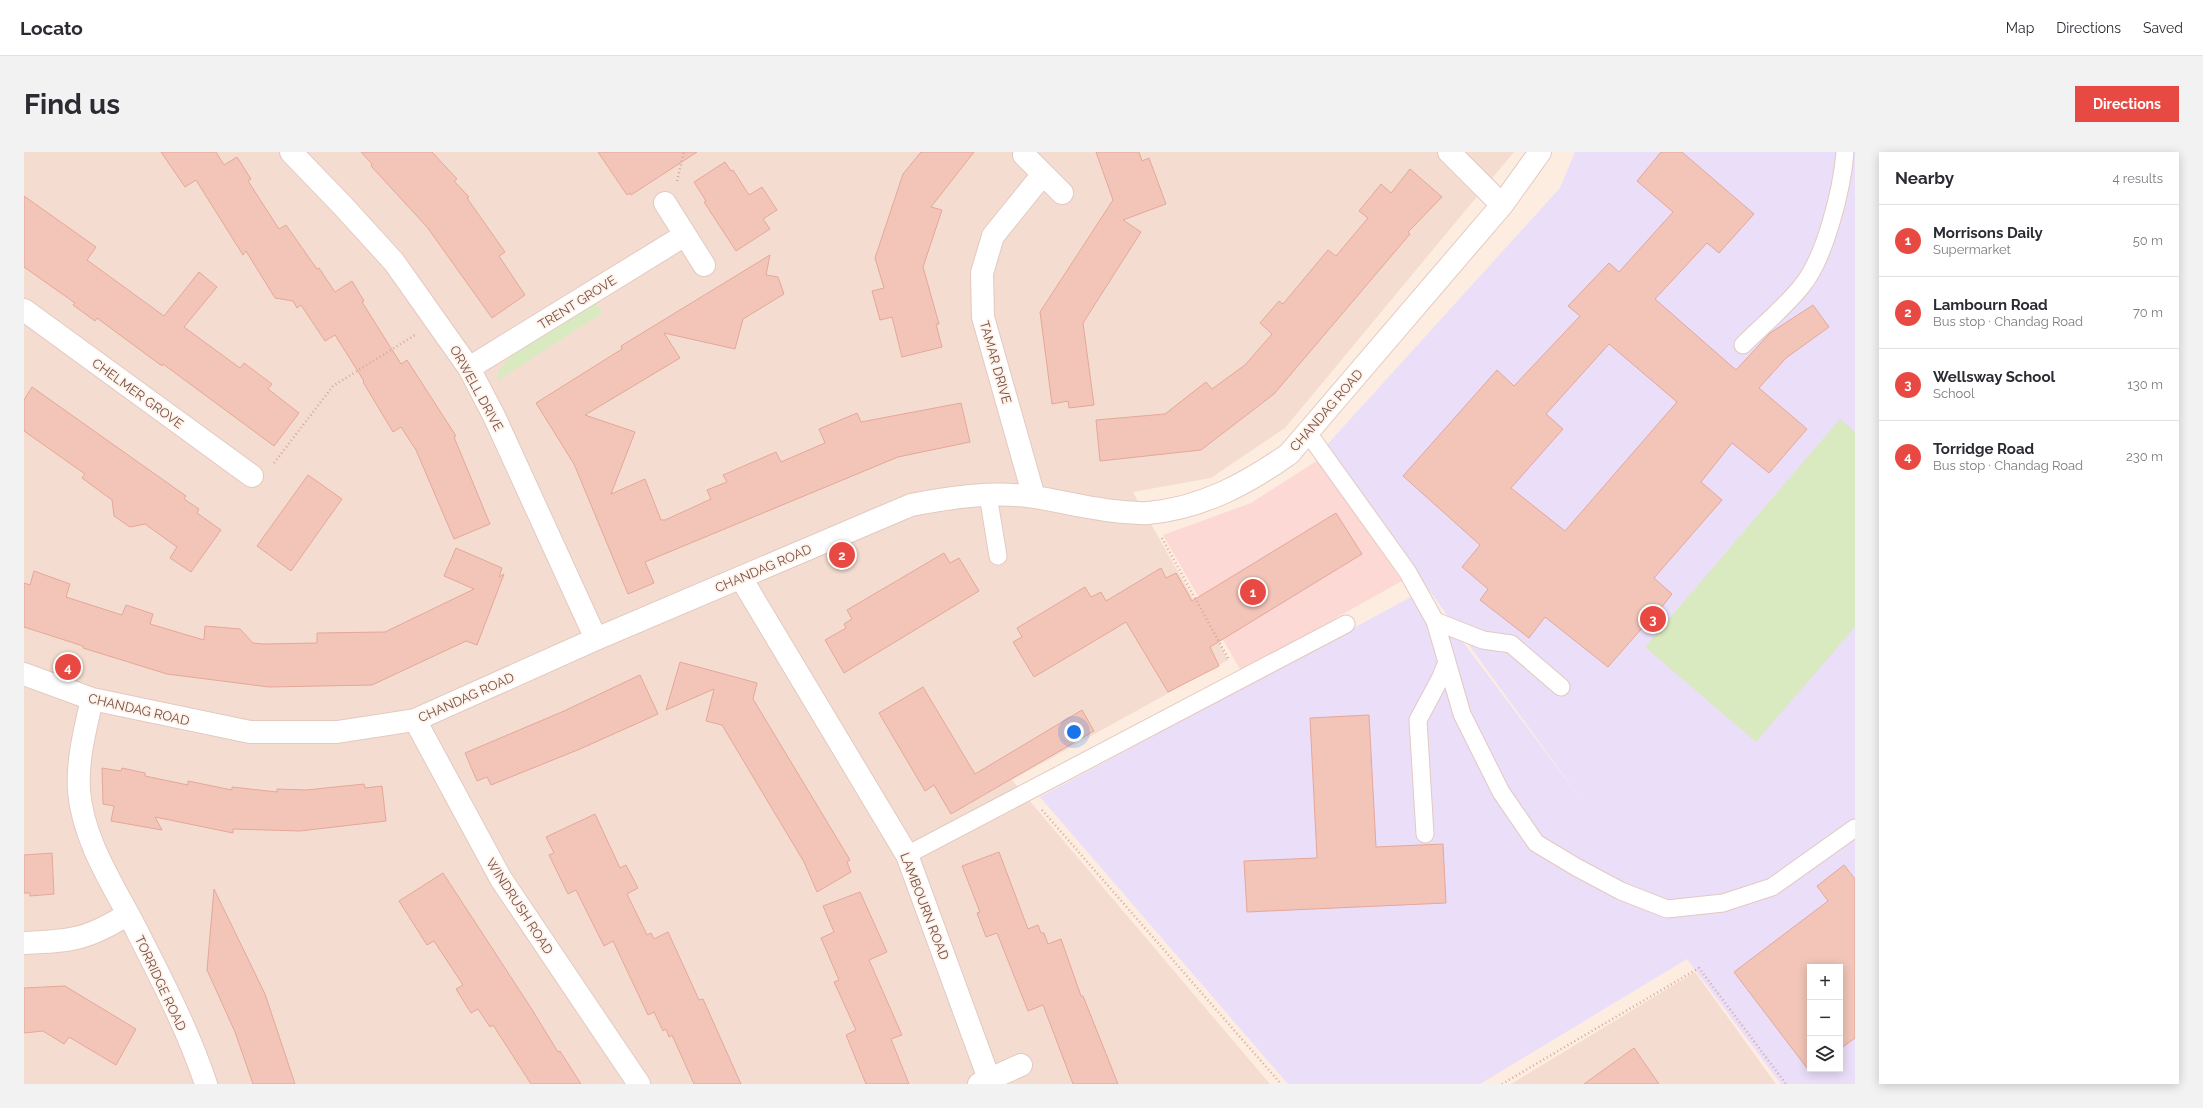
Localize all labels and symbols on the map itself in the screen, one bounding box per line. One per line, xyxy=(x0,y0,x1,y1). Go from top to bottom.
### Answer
street label: TRENT GROVE xyxy=(535,272,619,332)
street label: TAMAR DRIVE xyxy=(977,319,1015,405)
street label: ORWELL DRIVE xyxy=(447,343,506,434)
street label: CHELMER GROVE xyxy=(89,355,186,432)
street label: CHANDAG ROAD xyxy=(1287,366,1366,454)
pin: 2 xyxy=(829,540,855,570)
street label: CHANDAG ROAD xyxy=(713,541,814,596)
pin: 1 xyxy=(1240,577,1266,607)
pin: 3 xyxy=(1640,604,1666,634)
pin: 4 xyxy=(55,652,81,682)
street label: CHANDAG ROAD xyxy=(416,670,516,725)
street label: CHANDAG ROAD xyxy=(87,691,191,728)
your location xyxy=(1064,722,1084,742)
street label: LAMBOURN ROAD xyxy=(897,850,952,962)
street label: WINDRUSH ROAD xyxy=(483,856,556,957)
street label: TORRIDGE ROAD xyxy=(132,933,189,1033)

